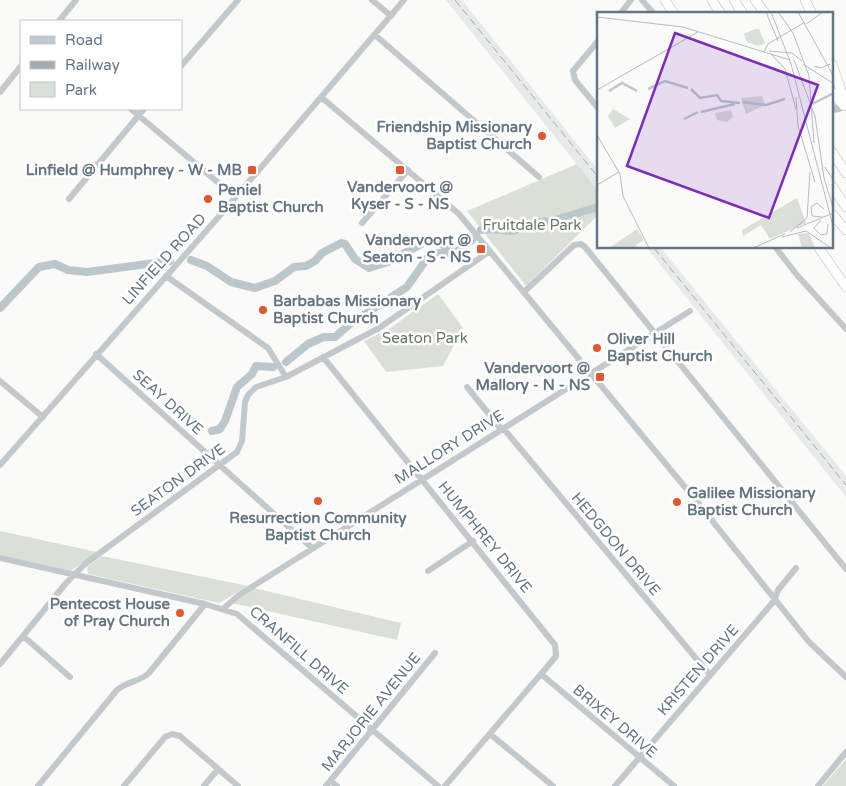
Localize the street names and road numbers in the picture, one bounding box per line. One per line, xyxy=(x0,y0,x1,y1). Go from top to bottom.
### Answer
street label: LINFIELD ROAD xyxy=(118,210,210,308)
street label: SEAY DRIVE xyxy=(129,366,207,438)
street label: MALLORY DRIVE xyxy=(391,406,507,488)
street label: SEATON DRIVE xyxy=(127,440,229,520)
street label: HUMPHREY DRIVE xyxy=(434,478,536,596)
street label: HEDGDON DRIVE xyxy=(568,489,664,599)
street label: CRANFILL DRIVE xyxy=(246,602,352,698)
street label: KRISTEN DRIVE xyxy=(654,621,742,719)
street label: MARJORIE AVENUE xyxy=(318,649,424,775)
street label: BRIXEY DRIVE xyxy=(569,680,661,762)

